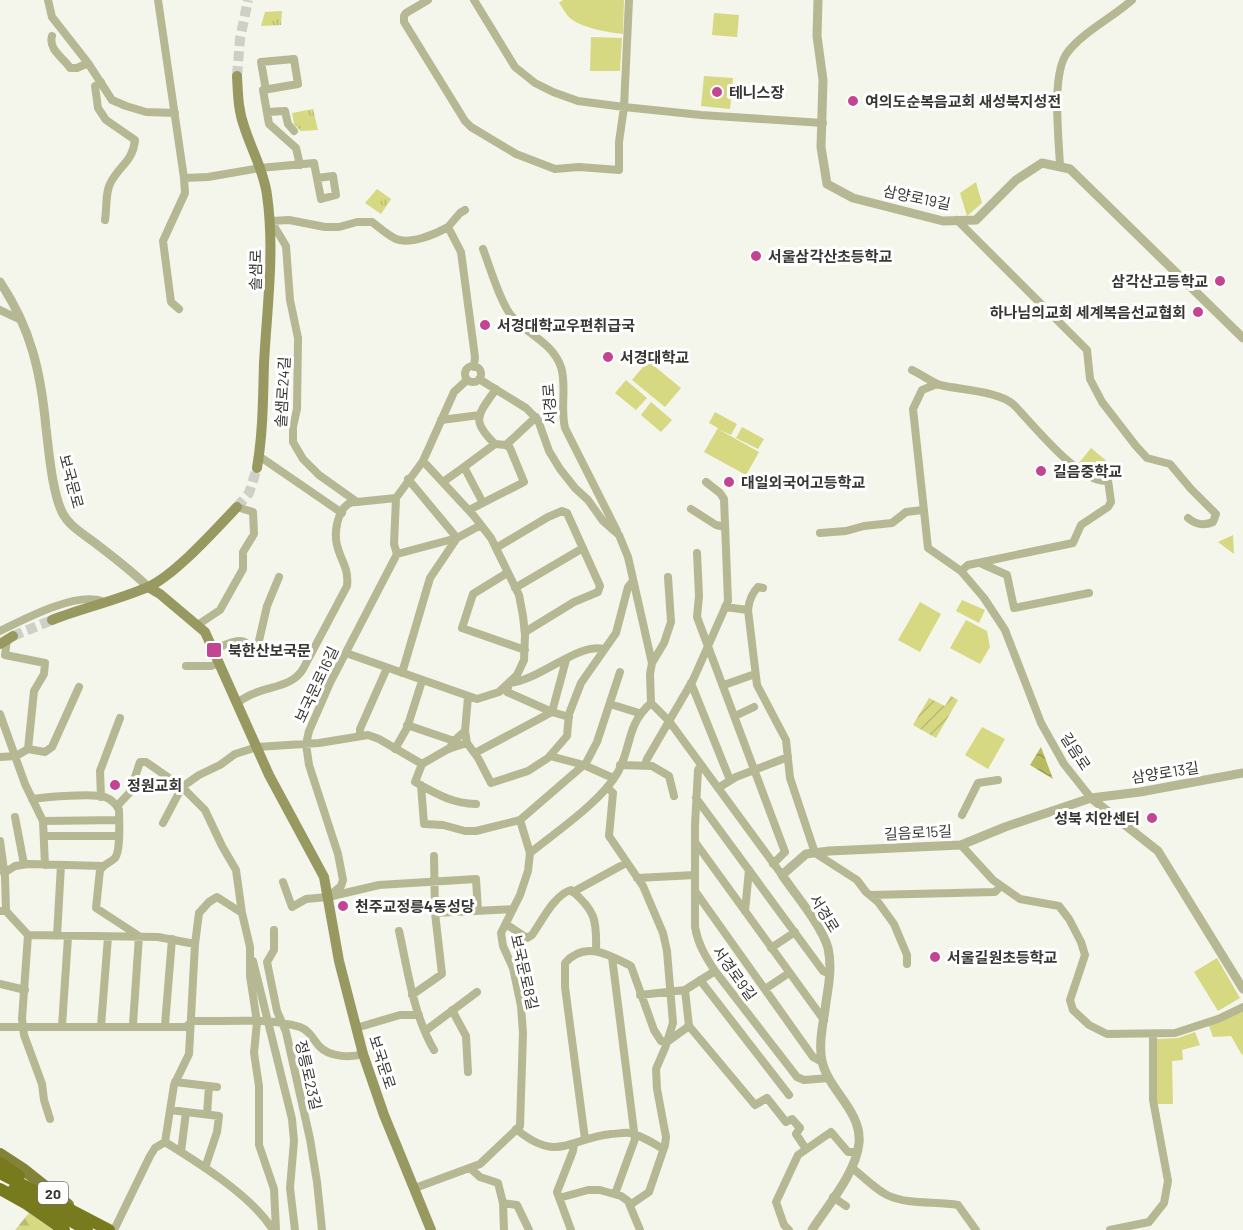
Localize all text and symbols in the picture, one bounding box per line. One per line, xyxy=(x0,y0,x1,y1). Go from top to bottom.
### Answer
place label: 테니스장 xyxy=(729,83,784,101)
marker: 테니스장 xyxy=(710,85,724,99)
place label: 여의도순복음교회 새성북지성전 xyxy=(865,92,1061,110)
marker: 여의도순복음교회 새성북지성전 xyxy=(846,94,860,108)
street label: 삼양로19길 xyxy=(882,181,952,213)
place label: 서울삼각산초등학교 xyxy=(768,247,892,265)
street label: 솔샘로 xyxy=(246,249,264,291)
marker: 서울삼각산초등학교 xyxy=(749,249,763,263)
place label: 삼각산고등학교 xyxy=(1111,272,1208,290)
marker: 삼각산고등학교 xyxy=(1213,274,1227,288)
place label: 하나님의교회 세계복음선교협회 xyxy=(990,303,1186,321)
marker: 하나님의교회 세계복음선교협회 xyxy=(1191,305,1205,319)
place label: 서경대학교우편취급국 xyxy=(497,316,635,334)
marker: 서경대학교우편취급국 xyxy=(478,318,492,332)
place label: 서경대학교 xyxy=(620,348,689,366)
marker: 서경대학교 xyxy=(601,350,615,364)
street label: 솔샘로24길 xyxy=(271,356,293,428)
street label: 서경로 xyxy=(539,383,559,425)
street label: 보국문로 xyxy=(56,452,88,510)
place label: 길음중학교 xyxy=(1053,462,1122,480)
marker: 길음중학교 xyxy=(1034,464,1048,478)
place label: 대일외국어고등학교 xyxy=(741,473,865,491)
marker: 대일외국어고등학교 xyxy=(722,475,736,489)
marker: 북한산보국문 xyxy=(205,641,223,659)
place label: 북한산보국문 xyxy=(228,641,311,659)
street label: 보국문로16길 xyxy=(291,643,341,725)
street label: 길음로 xyxy=(1057,729,1095,773)
street label: 삼양로13길 xyxy=(1130,758,1200,786)
place label: 정원교회 xyxy=(127,776,182,794)
marker: 정원교회 xyxy=(108,778,122,792)
place label: 성북 치안센터 xyxy=(1054,809,1140,827)
marker: 성북 치안센터 xyxy=(1145,811,1159,825)
street label: 길음로15길 xyxy=(883,821,953,843)
street label: 서경로 xyxy=(806,891,844,935)
place label: 천주교정릉4동성당 xyxy=(355,897,475,915)
marker: 천주교정릉4동성당 xyxy=(336,899,350,913)
street label: 보국문로8길 xyxy=(508,933,542,1011)
street label: 서경로9길 xyxy=(709,942,761,1004)
place label: 서울길원초등학교 xyxy=(947,948,1058,966)
marker: 서울길원초등학교 xyxy=(928,950,942,964)
street label: 보국문로 xyxy=(366,1033,400,1091)
street label: 정릉로23길 xyxy=(292,1038,326,1112)
road number: 20 xyxy=(38,1182,68,1204)

